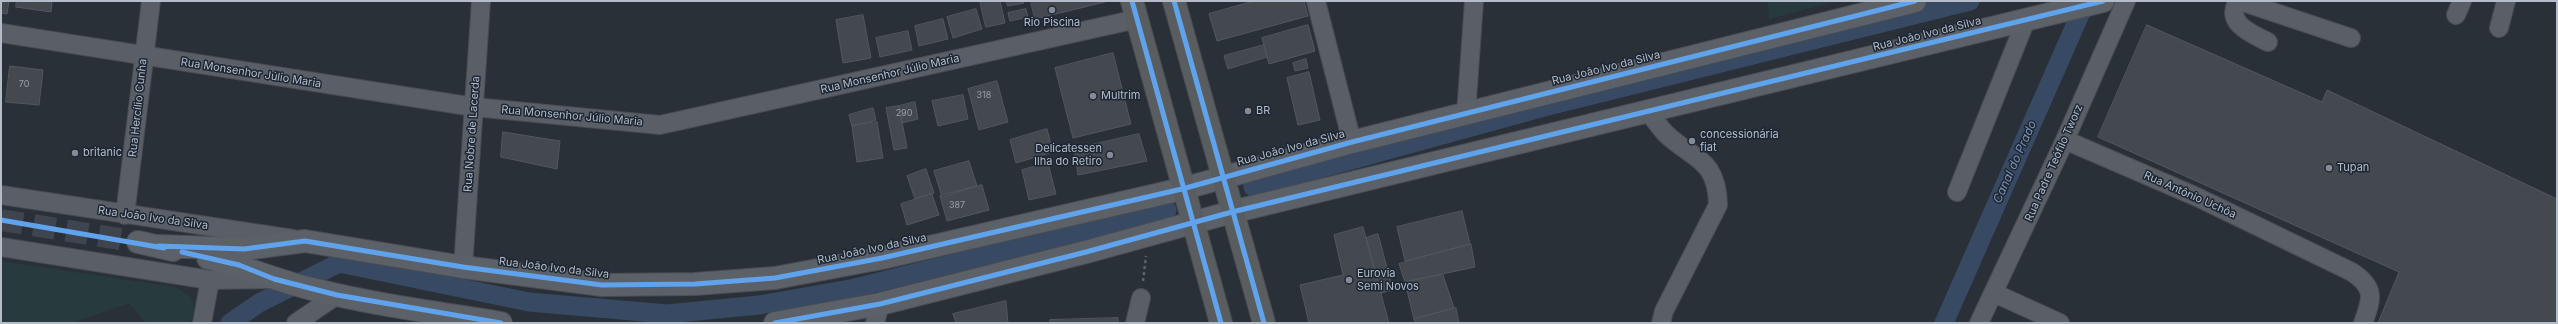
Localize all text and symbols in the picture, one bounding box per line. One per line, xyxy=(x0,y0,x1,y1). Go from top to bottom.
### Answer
marker: Rio Piscina xyxy=(1047,5,1057,15)
street label: Rua João Ivo da Silva xyxy=(1871,14,1983,54)
place label: Rio Piscina xyxy=(1024,16,1080,30)
street label: Rua João Ivo da Silva xyxy=(1550,48,1662,88)
street label: Rua Monsenhor Júlio Maria xyxy=(819,52,961,96)
street label: Rua Monsenhor Júlio Maria xyxy=(180,55,322,91)
street label: Rua Hercílio Cunha xyxy=(126,58,150,158)
street label: Rua Nobre de Lacerda xyxy=(461,76,483,192)
house number: 70 xyxy=(19,79,29,89)
place label: Multrim xyxy=(1101,89,1140,103)
house number: 318 xyxy=(977,90,991,100)
marker: Multrim xyxy=(1088,91,1098,101)
street label: Rua Padre Teófilo Tworz xyxy=(2022,102,2086,224)
street label: Rua Monsenhor Júlio Maria xyxy=(501,103,643,129)
place label: BR xyxy=(1256,104,1270,118)
marker: BR xyxy=(1243,106,1253,116)
house number: 290 xyxy=(896,108,912,118)
water label: Canal do Prado xyxy=(1990,119,2040,205)
street label: Rua João Ivo da Silva xyxy=(1236,127,1346,169)
place label: concessionária fiat xyxy=(1700,128,1779,154)
marker: concessionária fiat xyxy=(1687,136,1697,146)
place label: Delicatessen Ilha do Retiro xyxy=(1034,142,1102,168)
place label: britanic xyxy=(83,146,122,160)
marker: britanic xyxy=(70,148,80,158)
marker: Delicatessen Ilha do Retiro xyxy=(1105,150,1115,160)
place label: Tupan xyxy=(2337,161,2369,175)
marker: Tupan xyxy=(2324,163,2334,173)
street label: Rua Antônio Uchôa xyxy=(2142,169,2238,221)
house number: 387 xyxy=(949,200,965,210)
street label: Rua João Ivo da Silva xyxy=(97,204,209,232)
street label: Rua João Ivo da Silva xyxy=(816,231,928,267)
street label: Rua João Ivo da Silva xyxy=(498,255,610,281)
place label: Eurovia Semi Novos xyxy=(1357,267,1419,293)
marker: Eurovia Semi Novos xyxy=(1344,275,1354,285)

